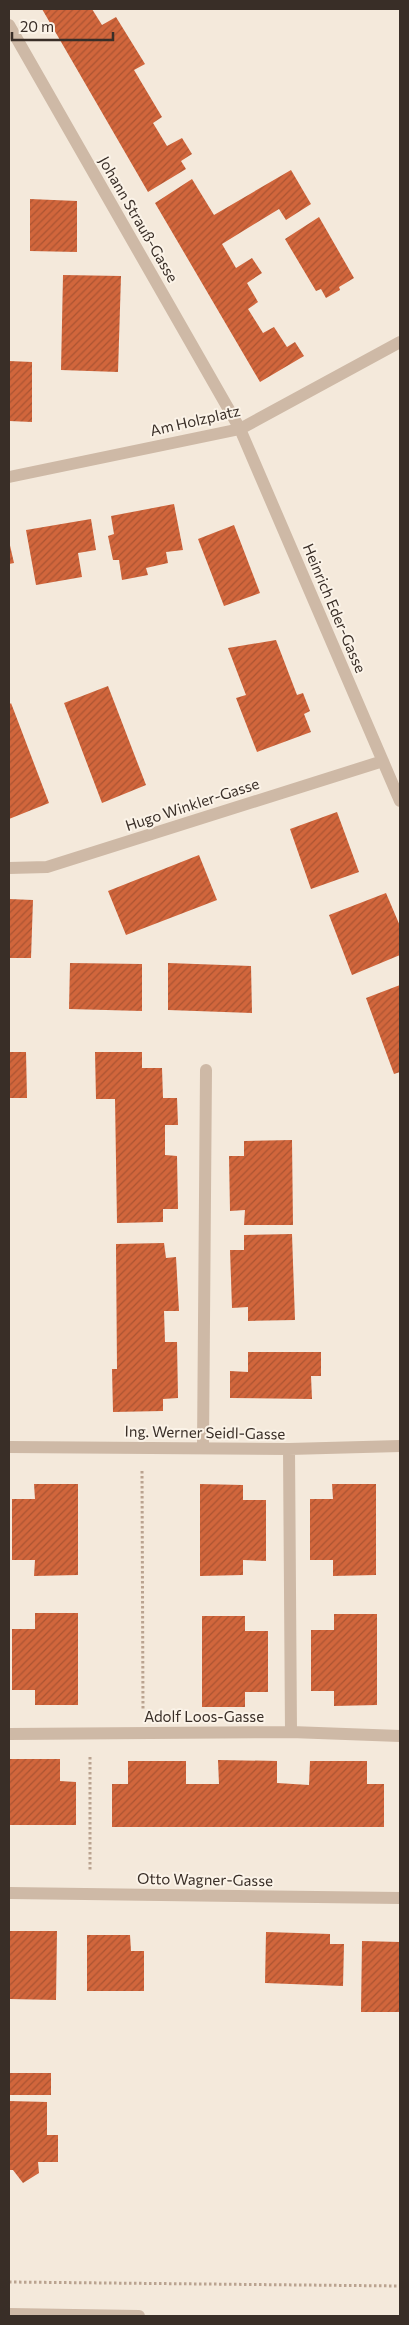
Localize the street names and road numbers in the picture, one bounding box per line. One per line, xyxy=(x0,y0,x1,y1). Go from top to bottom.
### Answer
street label: Johann Strauß-Gasse xyxy=(96,153,182,285)
street label: Am Holzplatz xyxy=(148,401,242,439)
street label: Heinrich Eder-Gasse xyxy=(300,541,370,675)
street label: Hugo Winkler-Gasse xyxy=(123,774,261,834)
street label: Ing. Werner Seidl-Gasse xyxy=(125,1422,286,1442)
street label: Adolf Loos-Gasse xyxy=(144,1707,264,1725)
street label: Otto Wagner-Gasse xyxy=(137,1869,273,1889)

